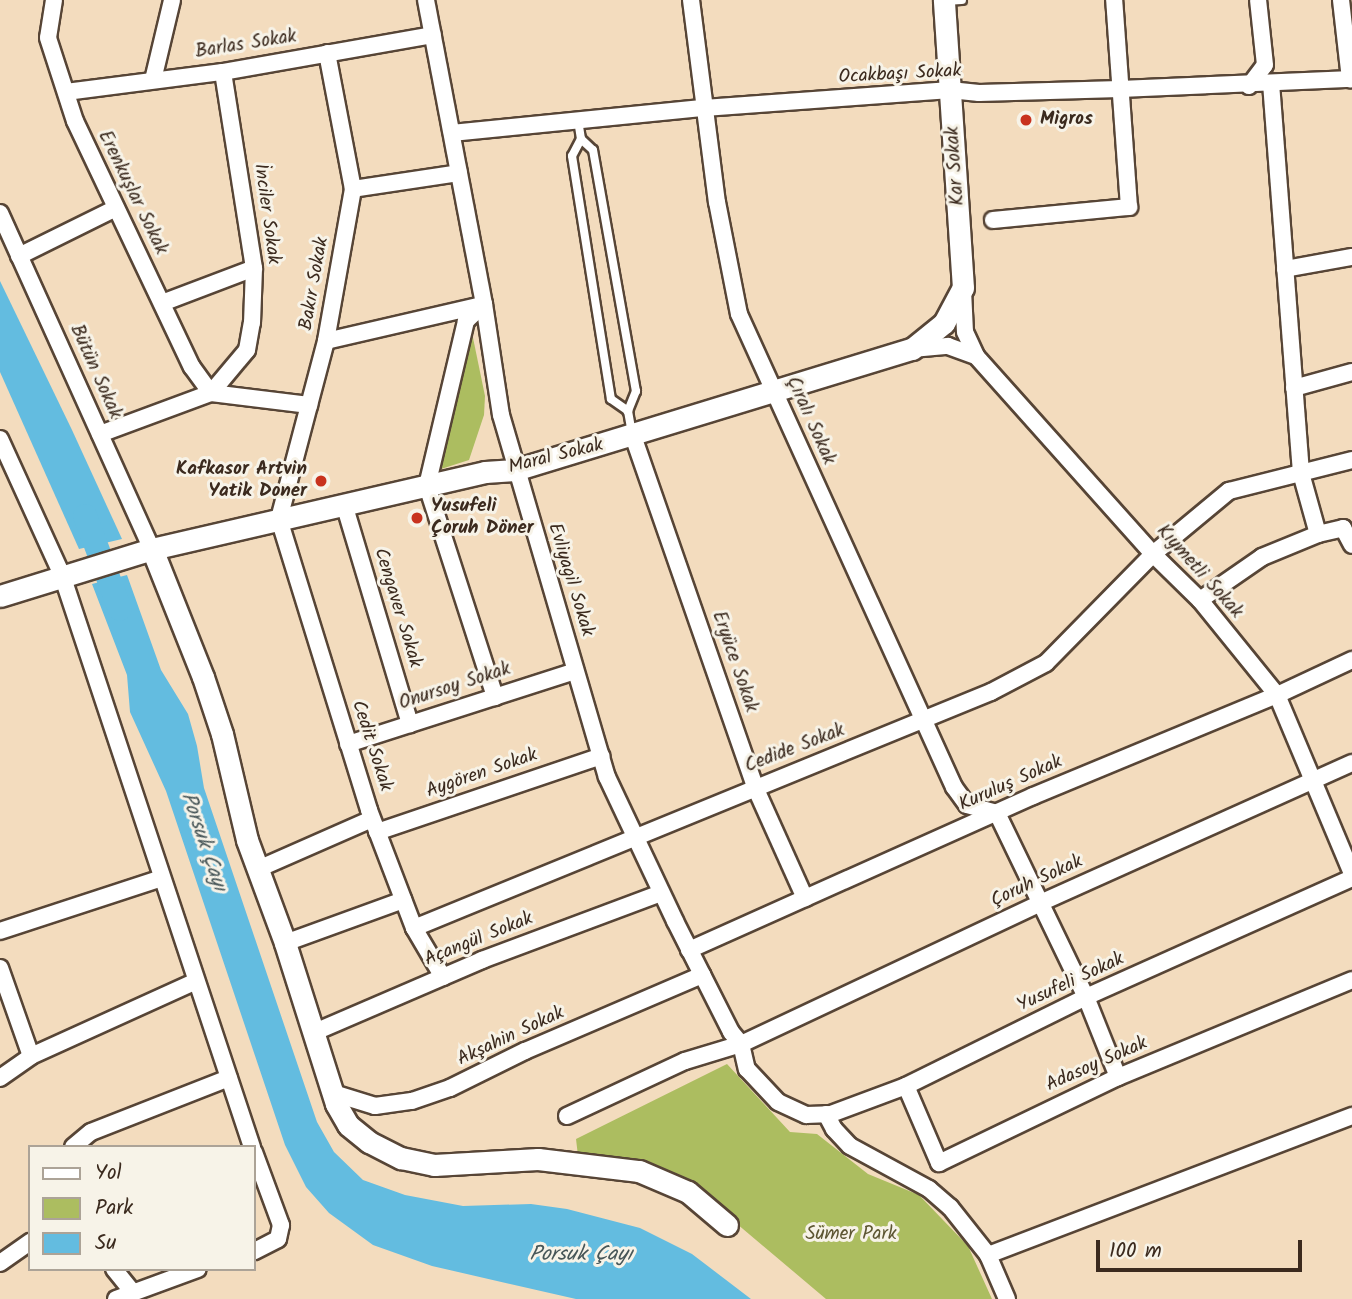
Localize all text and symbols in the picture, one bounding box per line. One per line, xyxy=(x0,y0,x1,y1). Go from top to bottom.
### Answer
street label: Barlas Sokak xyxy=(194,26,298,64)
street label: Ocakbaşı Sokak xyxy=(838,60,962,90)
place label: Migros xyxy=(1040,109,1093,131)
marker: Migros xyxy=(1018,112,1034,128)
street label: Kar Sokak xyxy=(942,126,970,206)
street label: Erenkuşlar Sokak xyxy=(92,127,172,259)
street label: İnciler Sokak xyxy=(248,162,284,266)
street label: Bakır Sokak xyxy=(296,236,334,332)
street label: Bütün Sokak xyxy=(64,321,126,423)
street label: Çıralı Sokak xyxy=(780,373,840,469)
street label: Maral Sokak xyxy=(506,434,606,480)
place label: Kafkasor Artvin Yatik Doner xyxy=(176,459,307,503)
marker: Kafkasor Artvin Yatik Doner xyxy=(313,473,329,489)
place label: Yusufeli Çoruh Döner xyxy=(431,496,534,540)
marker: Yusufeli Çoruh Döner xyxy=(409,510,425,526)
street label: Kıymetli Sokak xyxy=(1151,520,1247,624)
street label: Evliyagil Sokak xyxy=(542,521,598,639)
street label: Cengaver Sokak xyxy=(368,545,426,671)
street label: Eryüce Sokak xyxy=(706,608,762,716)
street label: Onursoy Sokak xyxy=(396,658,514,716)
street label: Cedit Sokak xyxy=(346,698,396,794)
street label: Cedide Sokak xyxy=(742,720,848,778)
street label: Aygören Sokak xyxy=(423,744,541,804)
street label: Kuruluş Sokak xyxy=(956,751,1066,817)
water label: Porsuk Çayı xyxy=(174,789,232,895)
street label: Çoruh Sokak xyxy=(987,851,1087,913)
street label: Açangül Sokak xyxy=(421,908,537,972)
street label: Yusufeli Sokak xyxy=(1014,948,1128,1018)
street label: Akşahin Sokak xyxy=(454,1002,568,1072)
street label: Adasoy Sokak xyxy=(1043,1032,1151,1098)
legend xyxy=(28,1145,256,1271)
text: Yol xyxy=(95,1157,122,1190)
text: Park xyxy=(95,1192,133,1225)
park label: Sümer Park xyxy=(805,1224,897,1246)
scale bar xyxy=(1100,1226,1306,1270)
text: Su xyxy=(95,1227,116,1260)
text: 100 m xyxy=(1109,1235,1162,1268)
water label: Porsuk Çayı xyxy=(529,1242,633,1268)

